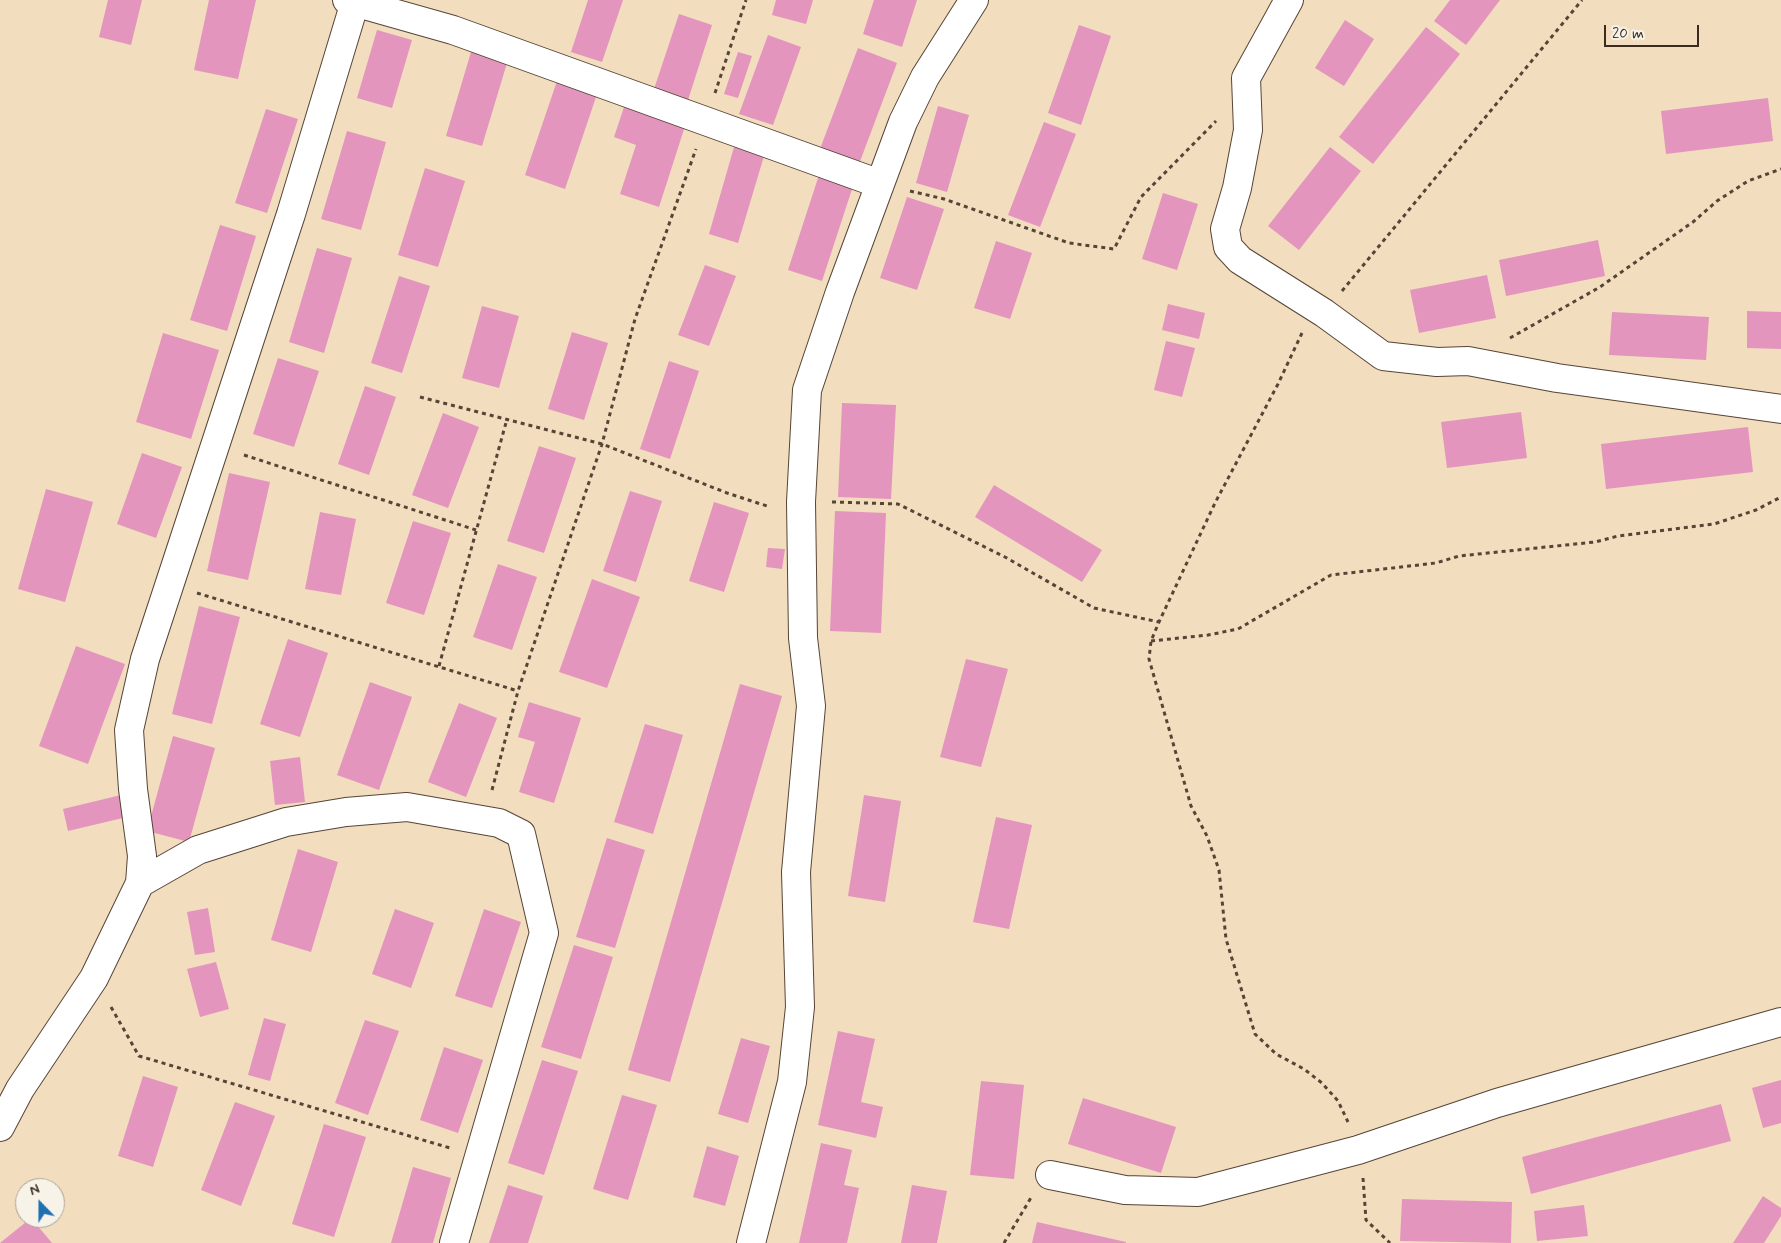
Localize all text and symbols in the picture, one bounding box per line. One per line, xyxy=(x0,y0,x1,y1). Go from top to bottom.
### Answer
scale bar xyxy=(1606,15,1701,47)
text: 20 m xyxy=(1612,24,1644,44)
north arrow xyxy=(15,1178,65,1228)
text: N xyxy=(27,1180,42,1200)

